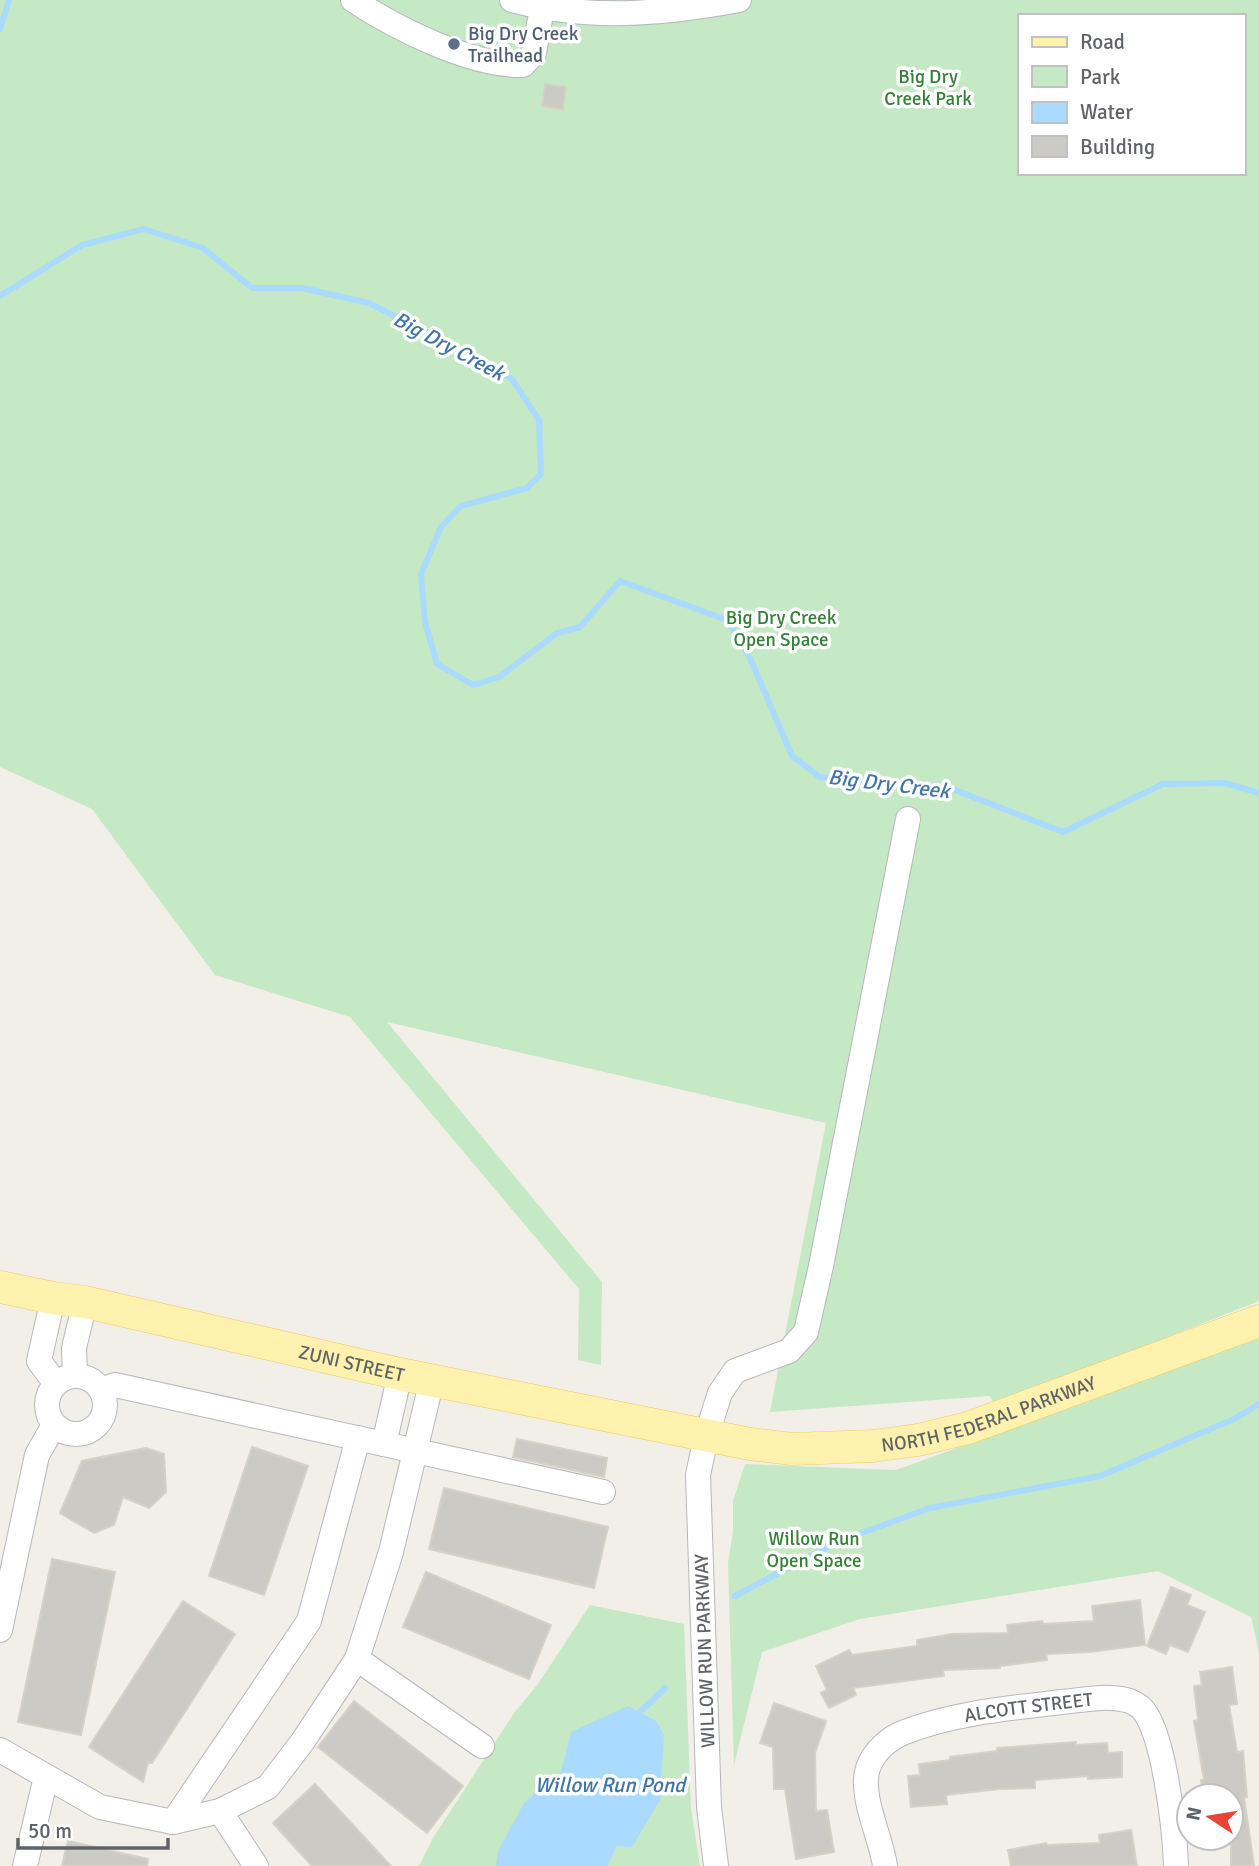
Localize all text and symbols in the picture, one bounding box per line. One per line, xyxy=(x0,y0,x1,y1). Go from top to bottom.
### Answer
legend xyxy=(1018,14,1245,175)
place label: Big Dry Creek Trailhead xyxy=(468,22,579,68)
text: Road xyxy=(1080,29,1125,55)
marker: Big Dry Creek Trailhead xyxy=(446,36,462,52)
text: Park xyxy=(1080,64,1121,90)
park label: Big Dry Creek Park xyxy=(884,65,972,111)
text: Water xyxy=(1080,99,1133,125)
text: Building xyxy=(1080,134,1155,160)
water label: Big Dry Creek xyxy=(389,306,511,387)
park label: Big Dry Creek Open Space xyxy=(726,606,837,652)
water label: Big Dry Creek xyxy=(827,764,954,805)
street label: ZUNI STREET xyxy=(296,1340,407,1388)
street label: NORTH FEDERAL PARKWAY xyxy=(880,1371,1100,1458)
park label: Willow Run Open Space xyxy=(766,1527,862,1573)
street label: WILLOW RUN PARKWAY xyxy=(690,1553,720,1749)
street label: ALCOTT STREET xyxy=(962,1687,1095,1728)
water label: Willow Run Pond xyxy=(535,1772,688,1798)
north arrow xyxy=(1175,1782,1245,1852)
text: N xyxy=(1181,1805,1207,1823)
scale bar xyxy=(18,1806,168,1850)
text: 50 m xyxy=(28,1818,72,1844)

